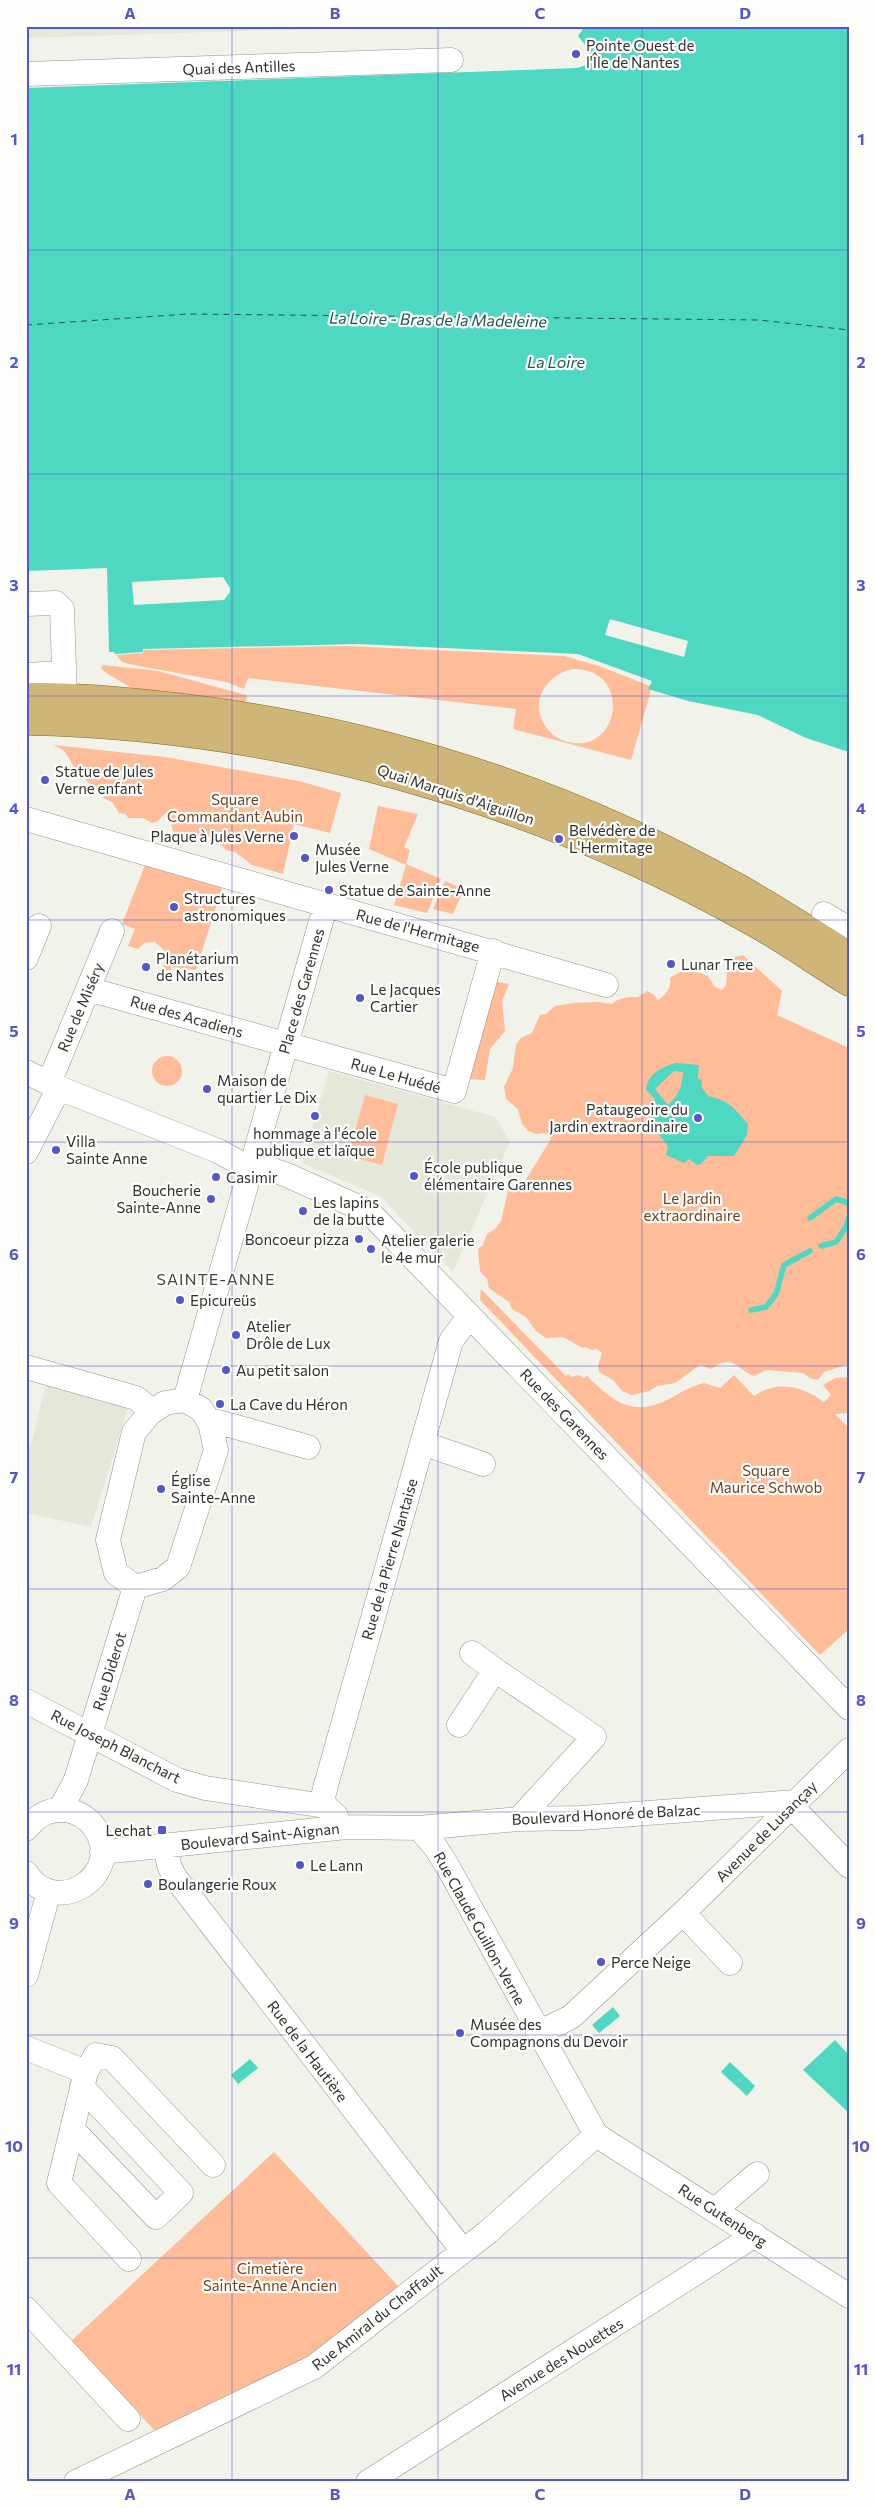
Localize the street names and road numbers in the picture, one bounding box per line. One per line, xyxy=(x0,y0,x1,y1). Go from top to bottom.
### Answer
street label: Quai des Antilles xyxy=(182,56,296,78)
street label: Quai Marquis d'Aiguillon xyxy=(375,760,537,828)
street label: Rue de l'Hermitage xyxy=(354,905,482,955)
street label: Place des Garennes xyxy=(274,926,328,1056)
street label: Rue de Miséry xyxy=(53,959,107,1054)
street label: Rue des Acadiens xyxy=(129,991,246,1041)
street label: Rue Le Huédé xyxy=(349,1054,443,1096)
street label: Rue des Garennes xyxy=(517,1365,613,1463)
street label: Rue de la Pierre Nantaise xyxy=(357,1476,421,1642)
street label: Rue Diderot xyxy=(88,1629,130,1713)
street label: Rue Joseph Blanchart xyxy=(48,1705,184,1787)
street label: Avenue de Lusançay xyxy=(712,1777,820,1885)
street label: Boulevard Honoré de Balzac xyxy=(511,1800,701,1828)
street label: Boulevard Saint-Aignan xyxy=(180,1819,340,1853)
street label: Rue Claude Guillon-Verne xyxy=(430,1848,530,2008)
street label: Rue de la Hautière xyxy=(264,1997,352,2105)
street label: Rue Gutenberg xyxy=(675,2180,771,2250)
street label: Rue Amiral du Chaffault xyxy=(308,2260,446,2374)
street label: Avenue des Nouettes xyxy=(496,2314,626,2404)

